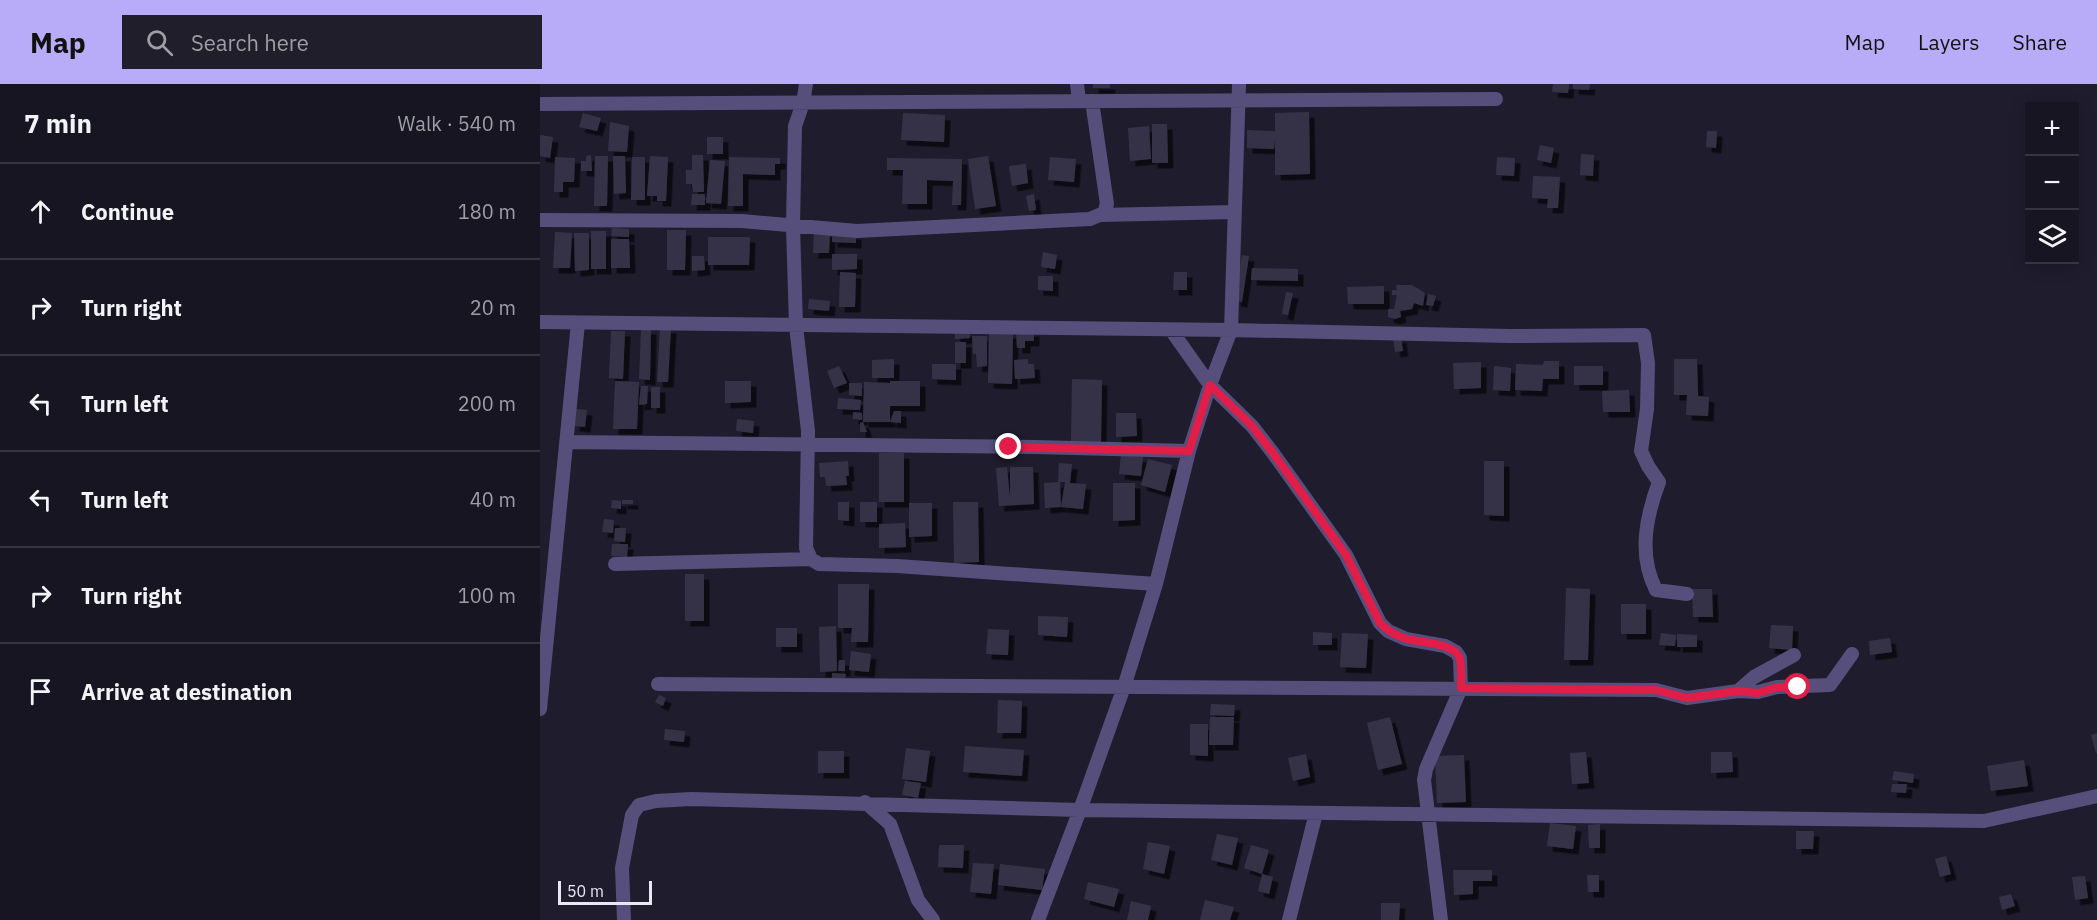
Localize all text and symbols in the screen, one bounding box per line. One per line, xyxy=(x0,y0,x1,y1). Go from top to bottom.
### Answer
search box xyxy=(122,15,542,69)
text: Map xyxy=(30,24,86,61)
icon: search xyxy=(143,26,176,59)
text: Search here xyxy=(191,28,309,57)
text: Map xyxy=(1845,28,1885,56)
text: Layers xyxy=(1918,28,1980,56)
text: Share xyxy=(2013,28,2067,56)
map controls xyxy=(2025,102,2079,264)
button: + xyxy=(2025,102,2079,156)
text: 7 min xyxy=(24,106,92,140)
text: Walk · 540 m xyxy=(398,110,516,137)
button: − xyxy=(2025,156,2079,210)
icon: ahead xyxy=(24,195,57,228)
text: Continue xyxy=(81,197,174,226)
text: 180 m xyxy=(458,198,516,225)
button: layers xyxy=(2025,210,2079,264)
icon: right xyxy=(24,291,57,324)
text: Turn right xyxy=(81,293,182,322)
text: 20 m xyxy=(470,294,516,321)
icon: left xyxy=(24,387,57,420)
text: Turn left xyxy=(81,389,169,418)
text: 200 m xyxy=(458,390,516,417)
route end xyxy=(995,433,1021,459)
icon: left xyxy=(24,483,57,516)
text: Turn left xyxy=(81,485,169,514)
text: 40 m xyxy=(470,486,516,513)
icon: right xyxy=(24,579,57,612)
text: Turn right xyxy=(81,581,182,610)
text: 100 m xyxy=(458,582,516,609)
route start xyxy=(1784,673,1810,699)
icon: arrive xyxy=(24,675,57,708)
text: Arrive at destination xyxy=(81,677,292,706)
scale bar xyxy=(558,878,652,906)
text: 50 m xyxy=(567,881,604,901)

